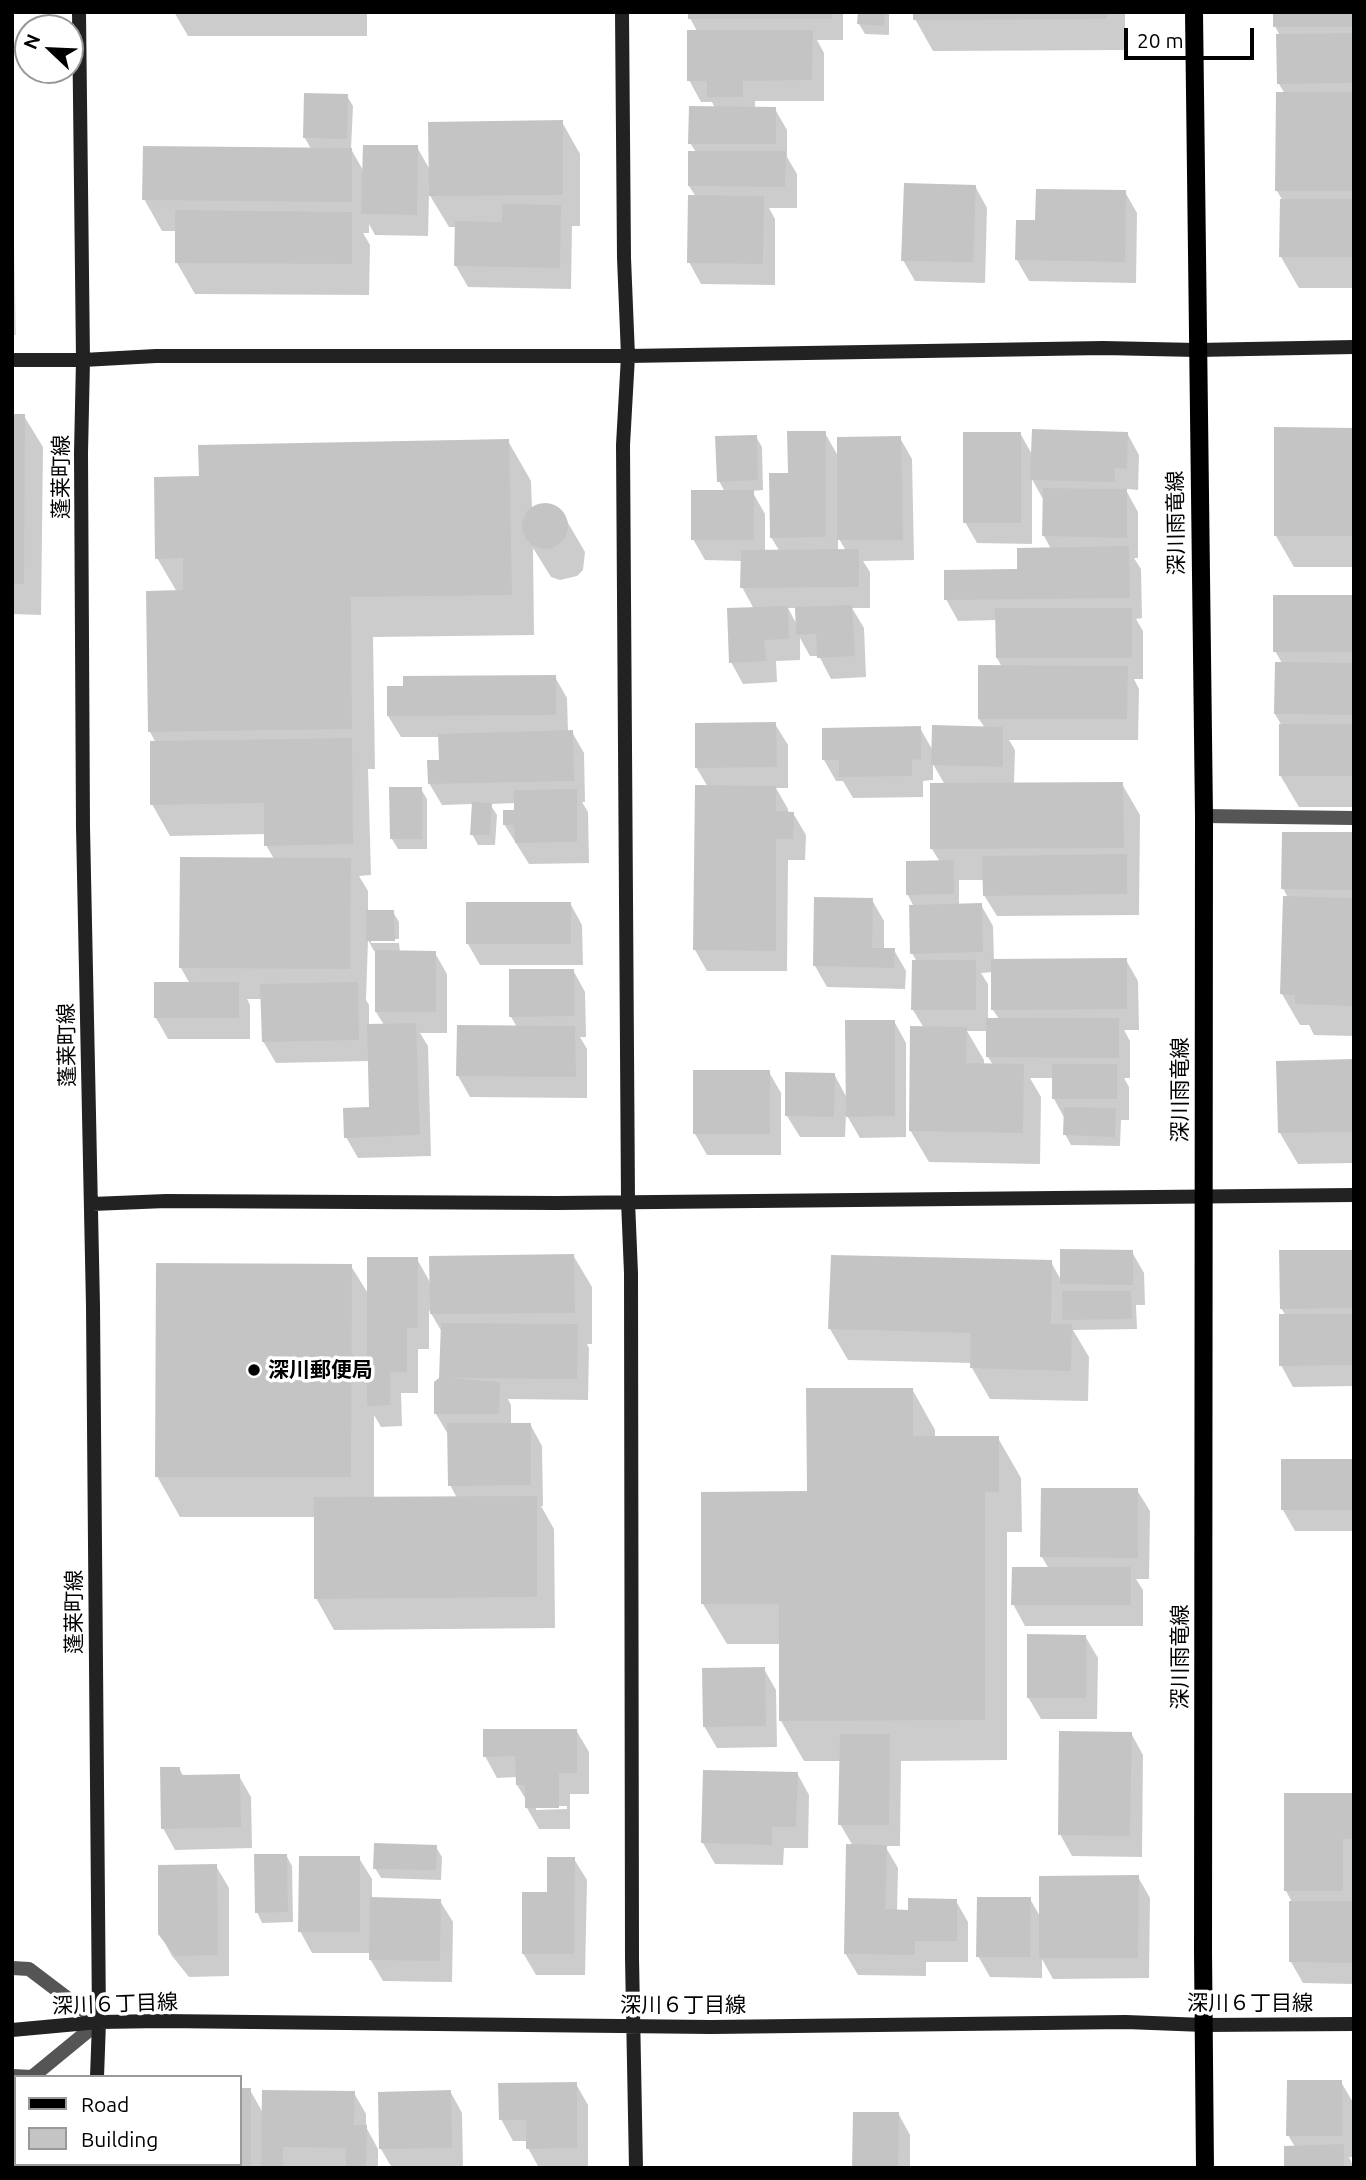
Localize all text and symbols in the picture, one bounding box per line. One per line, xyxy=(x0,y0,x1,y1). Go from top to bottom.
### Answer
north arrow xyxy=(14,14,84,84)
scale bar xyxy=(1128,14,1258,58)
text: 20 m xyxy=(1137,28,1184,52)
text: N xyxy=(19,31,44,52)
street label: 蓬莱町線 xyxy=(48,435,74,519)
street label: 深川雨竜線 xyxy=(1162,470,1190,576)
street label: 蓬莱町線 xyxy=(54,1003,80,1087)
street label: 深川雨竜線 xyxy=(1167,1038,1193,1142)
place label: 深川郵便局 xyxy=(268,1357,373,1383)
marker: 深川郵便局 xyxy=(246,1362,262,1378)
street label: 蓬莱町線 xyxy=(61,1570,87,1654)
street label: 深川雨竜線 xyxy=(1167,1605,1193,1709)
street label: 深川６丁目線 xyxy=(52,1989,178,2019)
street label: 深川６丁目線 xyxy=(1187,1990,1313,2016)
street label: 深川６丁目線 xyxy=(620,1992,746,2018)
legend xyxy=(14,2075,242,2166)
text: Road xyxy=(81,2092,129,2116)
text: Building xyxy=(81,2127,158,2151)

